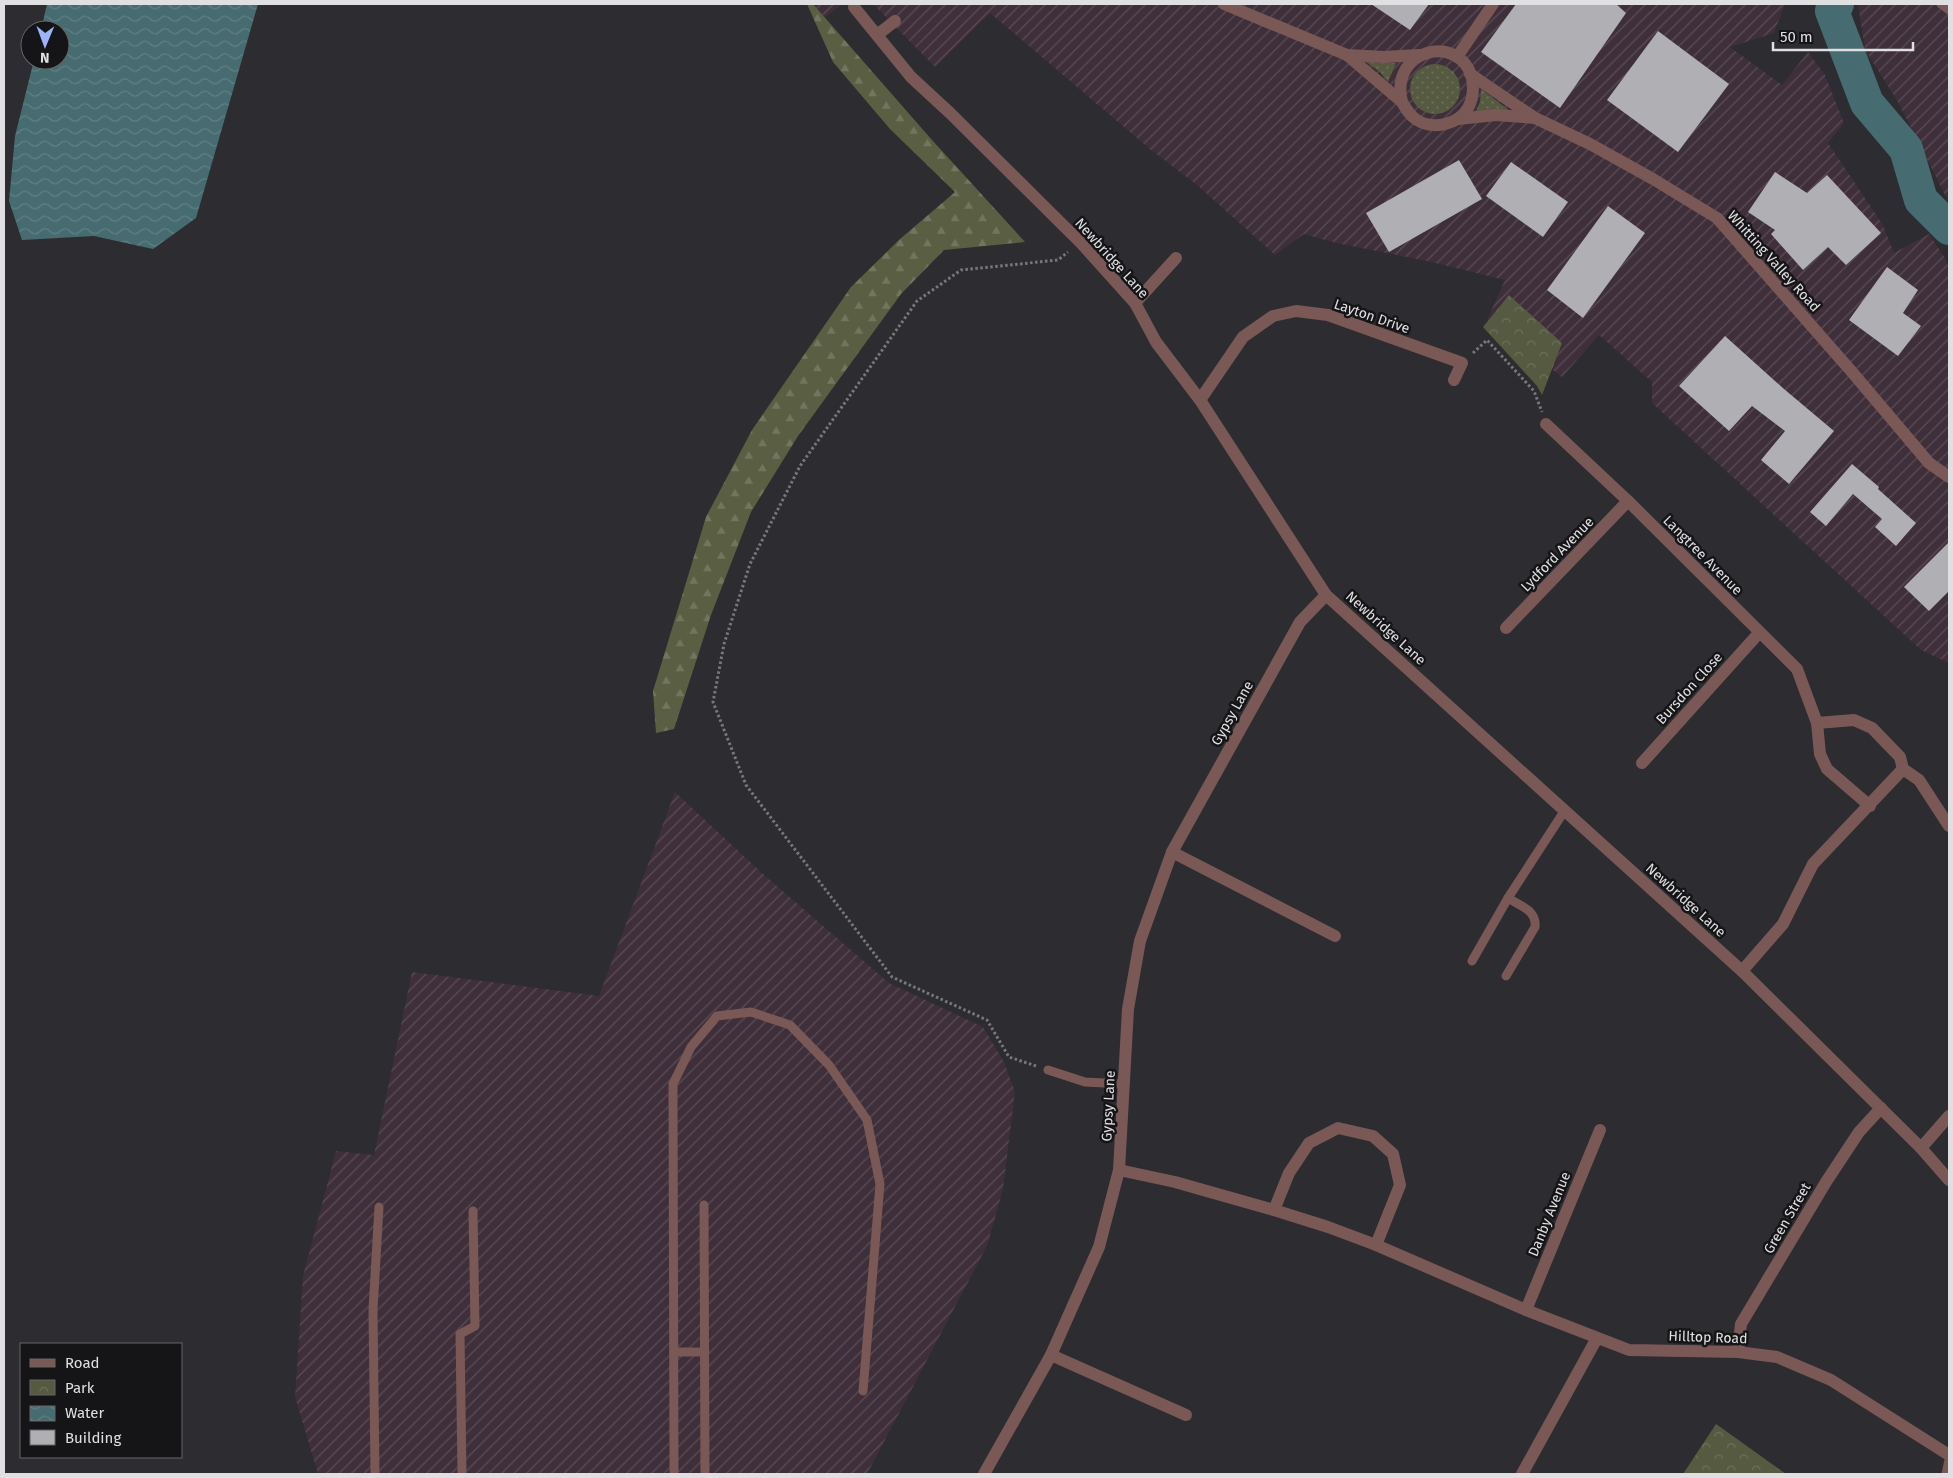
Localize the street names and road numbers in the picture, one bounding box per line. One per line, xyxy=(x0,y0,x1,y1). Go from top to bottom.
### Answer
street label: Whitting Valley Road xyxy=(1724,207,1824,315)
street label: Newbridge Lane xyxy=(1071,215,1152,302)
street label: Layton Drive xyxy=(1332,296,1412,337)
street label: Langtree Avenue xyxy=(1659,512,1746,599)
street label: Lydford Avenue xyxy=(1517,513,1597,595)
street label: Newbridge Lane xyxy=(1342,588,1429,669)
street label: Bursdon Close xyxy=(1653,649,1726,728)
street label: Gypsy Lane xyxy=(1208,678,1257,749)
street label: Newbridge Lane xyxy=(1642,860,1729,941)
street label: Gypsy Lane xyxy=(1098,1070,1119,1142)
street label: Danby Avenue xyxy=(1525,1169,1574,1259)
street label: Green Street xyxy=(1760,1179,1815,1257)
street label: Hilltop Road xyxy=(1668,1328,1748,1347)

